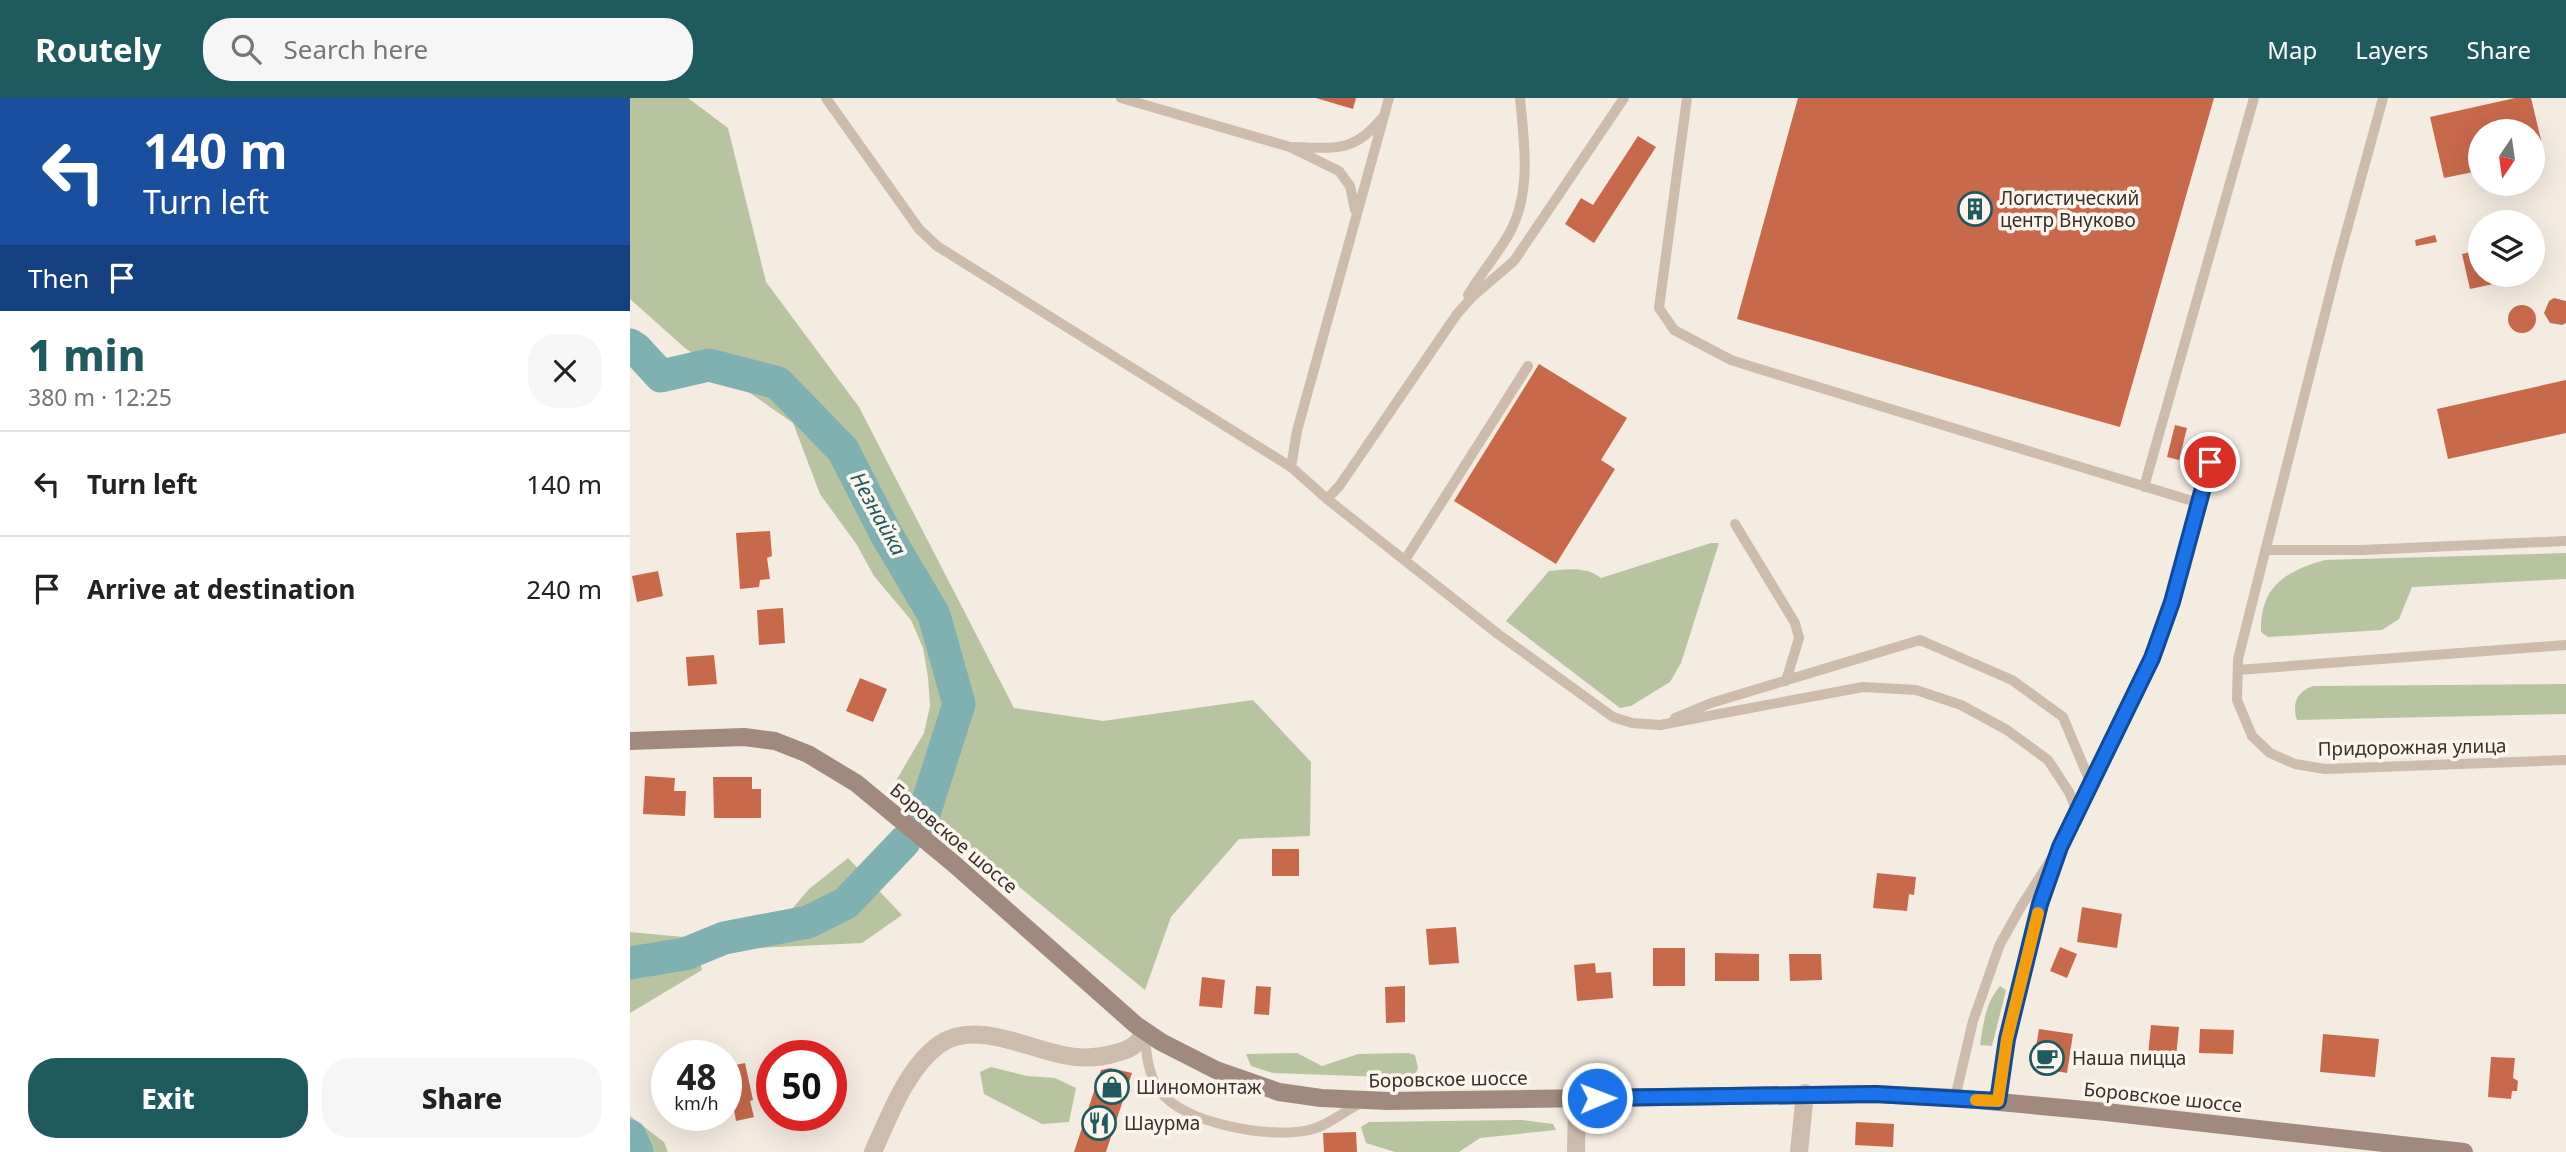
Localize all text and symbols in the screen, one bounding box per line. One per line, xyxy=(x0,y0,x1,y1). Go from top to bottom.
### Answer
search box xyxy=(203,18,693,81)
text: Routely xyxy=(35,27,161,72)
icon: search xyxy=(227,30,265,68)
text: Search here xyxy=(283,31,428,67)
text: Map xyxy=(2267,33,2317,66)
text: Layers xyxy=(2355,33,2429,66)
text: Share xyxy=(2467,33,2531,66)
text: 140 m xyxy=(143,117,288,183)
north arrow xyxy=(2468,119,2544,196)
map controls xyxy=(2468,119,2545,287)
icon: left xyxy=(28,126,119,217)
text: Turn left xyxy=(143,180,269,223)
place label: Логистический центр Внуково xyxy=(2000,185,2139,233)
building icon: Логистический центр Внуково xyxy=(1956,190,1994,228)
button: layers xyxy=(2468,210,2545,287)
icon: arrive xyxy=(103,259,141,297)
text: Then xyxy=(28,260,89,296)
text: 1 min xyxy=(28,326,145,383)
button: close xyxy=(528,334,602,408)
text: 380 m · 12:25 xyxy=(28,381,172,413)
pin xyxy=(2180,432,2240,492)
icon: arrive xyxy=(2191,443,2229,481)
icon: left xyxy=(28,465,66,503)
text: Turn left xyxy=(87,466,198,502)
text: 140 m xyxy=(526,466,602,502)
water label: Незнайка xyxy=(844,467,913,561)
icon: arrive xyxy=(28,570,66,608)
text: Arrive at destination xyxy=(87,571,356,607)
text: 240 m xyxy=(526,571,602,607)
street label: Придорожная улица xyxy=(2317,732,2507,762)
street label: Боровское шоссе xyxy=(885,777,1023,899)
cafe icon: Наша пицца xyxy=(2028,1039,2066,1077)
speed limit sign: 50 xyxy=(756,1040,847,1131)
place label: Наша пицца xyxy=(2072,1045,2186,1071)
text: 48 xyxy=(676,1053,717,1100)
button: Exit xyxy=(28,1058,308,1138)
button: Share xyxy=(322,1058,602,1138)
position arrow xyxy=(1560,1061,1634,1135)
street label: Боровское шоссе xyxy=(1368,1065,1528,1093)
shop icon: Шиномонтаж xyxy=(1093,1068,1131,1106)
place label: Шиномонтаж xyxy=(1136,1074,1262,1100)
street label: Боровское шоссе xyxy=(2082,1076,2244,1118)
text: km/h xyxy=(674,1091,719,1115)
restaurant icon: Шаурма xyxy=(1080,1104,1118,1142)
place label: Шаурма xyxy=(1124,1110,1200,1136)

